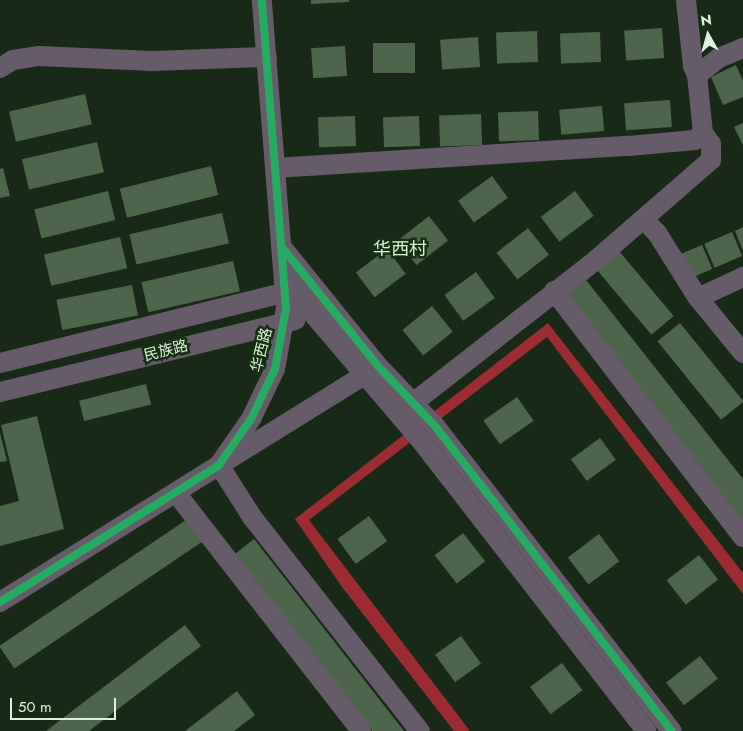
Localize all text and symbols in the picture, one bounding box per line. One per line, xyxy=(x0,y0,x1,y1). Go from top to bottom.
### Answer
north arrow xyxy=(683,10,733,60)
text: N xyxy=(699,10,713,31)
district label: 华西村 xyxy=(373,238,427,260)
street label: 华西路 xyxy=(248,326,276,374)
street label: 民族路 xyxy=(142,337,190,365)
scale bar xyxy=(12,688,119,720)
text: 50 m xyxy=(18,696,52,718)

